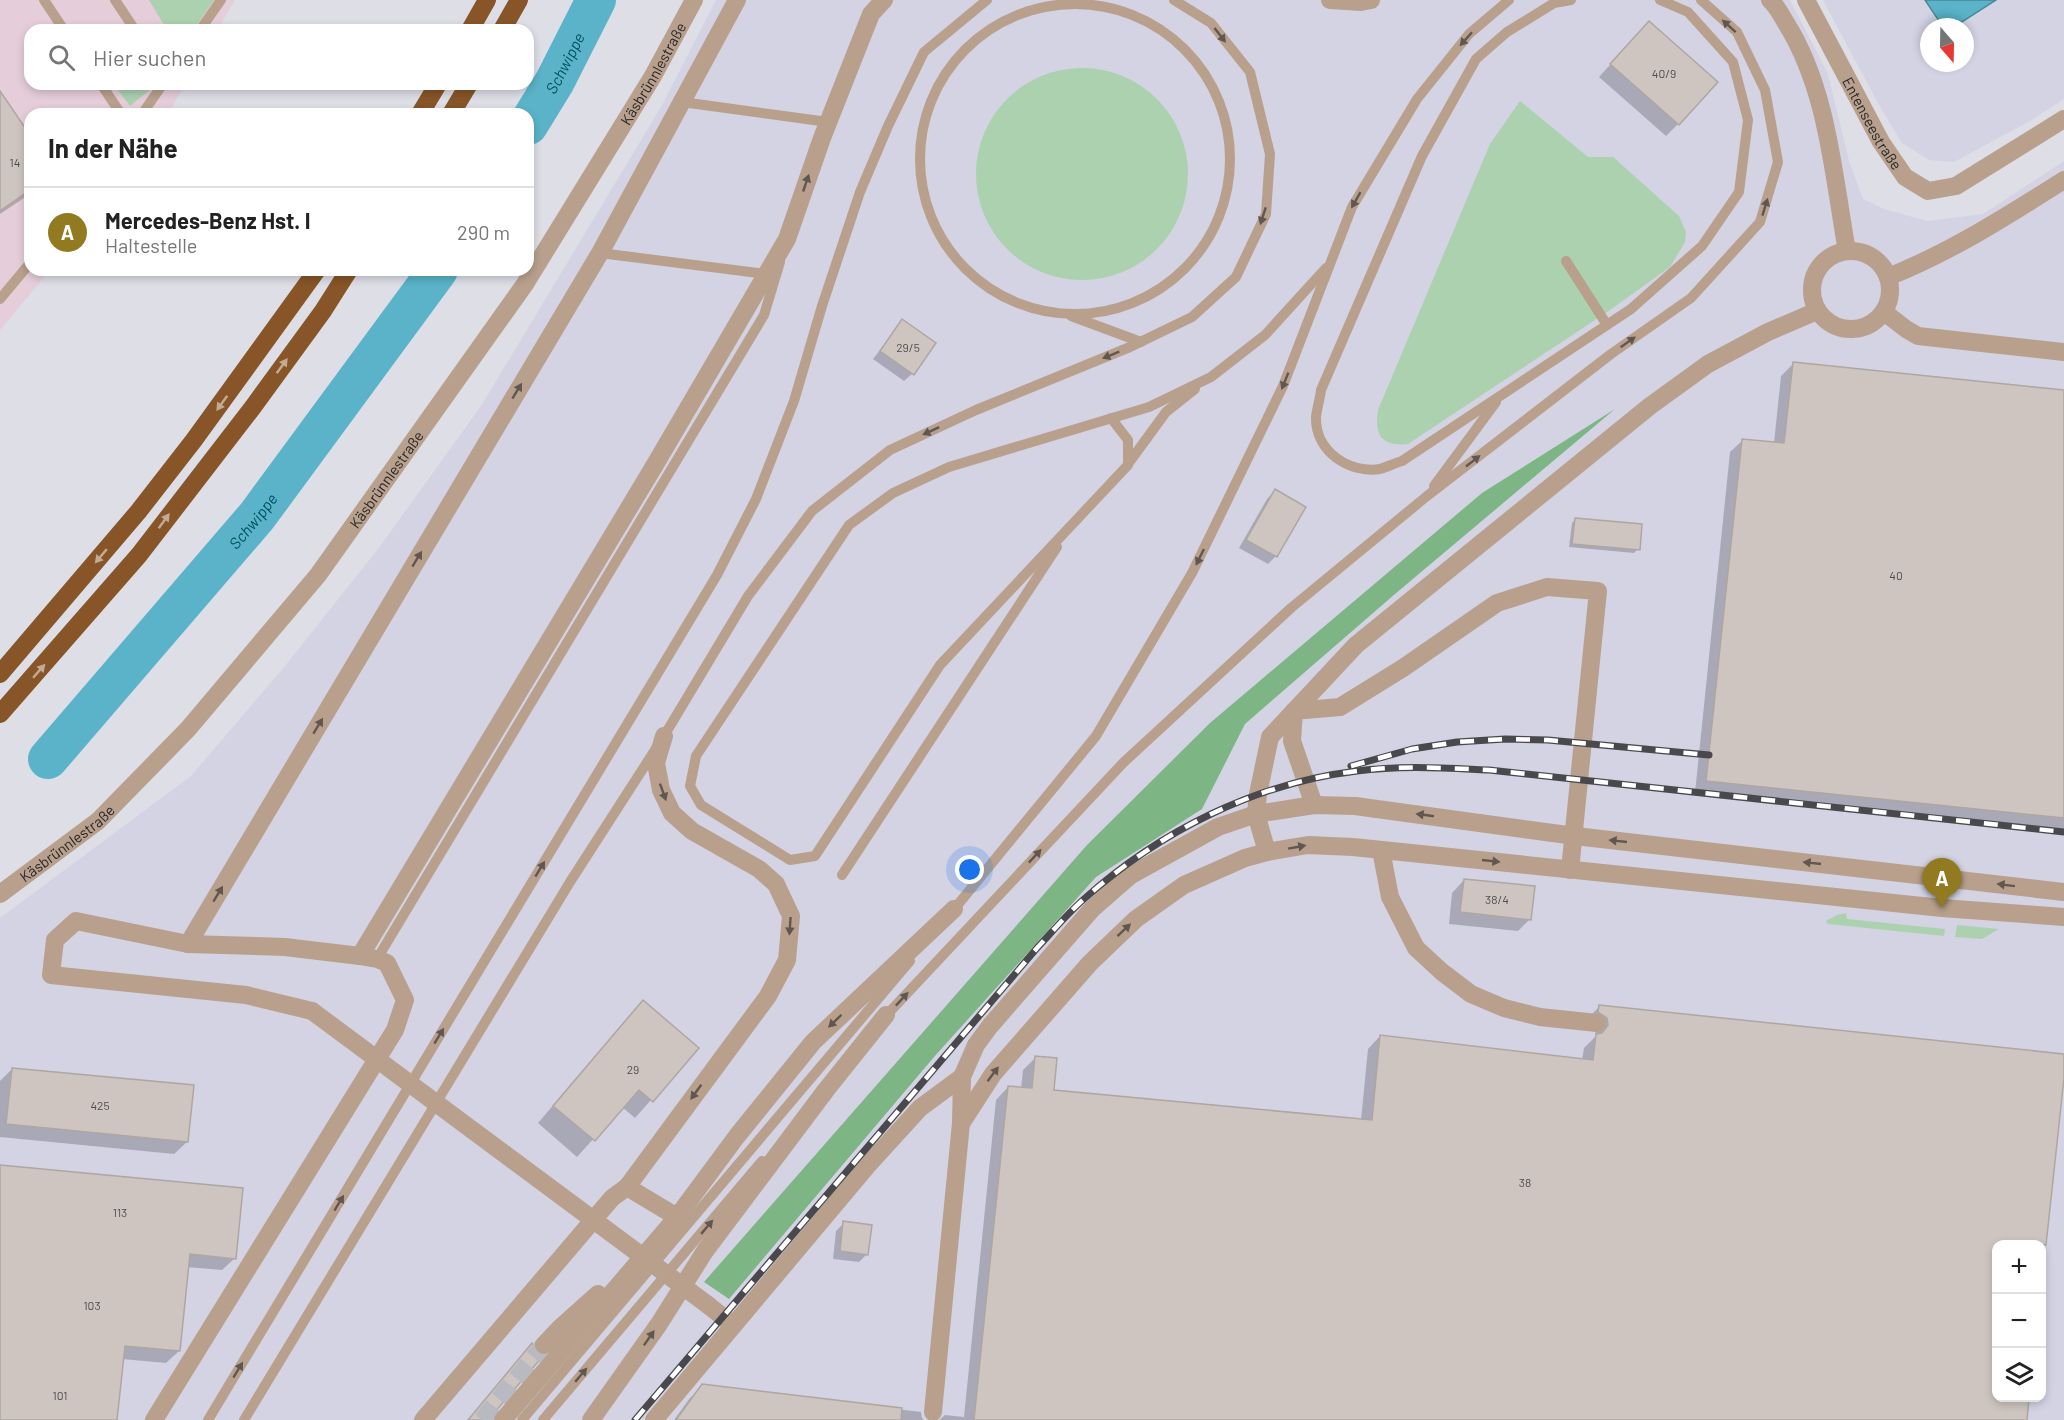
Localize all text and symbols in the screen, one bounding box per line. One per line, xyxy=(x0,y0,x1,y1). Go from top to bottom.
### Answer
north arrow xyxy=(1920,18,1974,72)
street label: Käsbrünnlestraße xyxy=(616,19,689,128)
one-way arrow xyxy=(1722,19,1736,33)
search box xyxy=(24,24,534,90)
one-way arrow xyxy=(1214,27,1227,43)
water label: Schwippe xyxy=(540,29,588,97)
one-way arrow xyxy=(1460,31,1473,46)
icon: search xyxy=(45,41,78,74)
text: Hier suchen xyxy=(93,44,206,70)
house number: 40/9 xyxy=(1652,66,1676,80)
street label: Entenseestraße xyxy=(1839,74,1906,173)
text: In der Nähe xyxy=(48,132,178,163)
house number: 14 xyxy=(10,155,20,169)
one-way arrow xyxy=(802,174,811,192)
one-way arrow xyxy=(1351,192,1362,208)
one-way arrow xyxy=(1761,198,1770,216)
text: Mercedes-Benz Hst. I xyxy=(105,207,310,233)
one-way arrow xyxy=(1258,208,1267,226)
text: A xyxy=(61,220,74,244)
text: 290 m xyxy=(457,220,510,244)
text: Haltestelle xyxy=(105,233,197,257)
one-way arrow xyxy=(1620,336,1636,348)
house number: 29/5 xyxy=(896,340,920,354)
one-way arrow xyxy=(1101,350,1119,360)
one-way arrow xyxy=(276,359,288,375)
one-way arrow xyxy=(1280,372,1289,390)
one-way arrow xyxy=(512,382,522,399)
one-way arrow xyxy=(216,394,228,410)
one-way arrow xyxy=(923,426,940,435)
street label: Käsbrünnlestraße xyxy=(345,427,427,531)
one-way arrow xyxy=(1466,455,1481,467)
water label: Schwippe xyxy=(224,489,280,552)
one-way arrow xyxy=(158,514,170,530)
one-way arrow xyxy=(95,548,108,563)
one-way arrow xyxy=(1196,548,1205,565)
one-way arrow xyxy=(412,551,423,567)
house number: 40 xyxy=(1889,568,1903,582)
one-way arrow xyxy=(32,664,45,679)
one-way arrow xyxy=(312,718,323,734)
one-way arrow xyxy=(659,783,669,801)
street label: Käsbrünnlestraße xyxy=(16,801,118,886)
one-way arrow xyxy=(1416,811,1435,820)
one-way arrow xyxy=(1609,836,1628,846)
one-way arrow xyxy=(1288,842,1307,851)
one-way arrow xyxy=(1028,849,1042,864)
your location xyxy=(955,855,984,884)
one-way arrow xyxy=(1481,856,1500,866)
one-way arrow xyxy=(1803,858,1822,868)
pin: A xyxy=(1922,858,1962,908)
one-way arrow xyxy=(535,861,546,877)
one-way arrow xyxy=(1996,880,2015,890)
one-way arrow xyxy=(213,885,223,902)
house number: 38/4 xyxy=(1485,892,1509,906)
one-way arrow xyxy=(785,917,794,936)
one-way arrow xyxy=(1117,923,1132,937)
one-way arrow xyxy=(894,992,908,1006)
one-way arrow xyxy=(828,1014,843,1028)
one-way arrow xyxy=(434,1028,445,1044)
house number: 29 xyxy=(627,1062,639,1076)
one-way arrow xyxy=(987,1067,999,1082)
one-way arrow xyxy=(691,1085,703,1100)
house number: 425 xyxy=(90,1098,110,1112)
house number: 38 xyxy=(1519,1175,1531,1189)
one-way arrow xyxy=(333,1195,344,1211)
house number: 113 xyxy=(113,1205,127,1219)
one-way arrow xyxy=(700,1219,713,1235)
map controls xyxy=(1992,1240,2046,1402)
button: + xyxy=(1992,1240,2046,1294)
button: − xyxy=(1992,1294,2046,1348)
house number: 103 xyxy=(83,1298,101,1312)
one-way arrow xyxy=(643,1330,655,1346)
button: layers xyxy=(1992,1348,2046,1402)
one-way arrow xyxy=(233,1361,243,1378)
one-way arrow xyxy=(574,1367,587,1383)
house number: 101 xyxy=(53,1388,67,1402)

